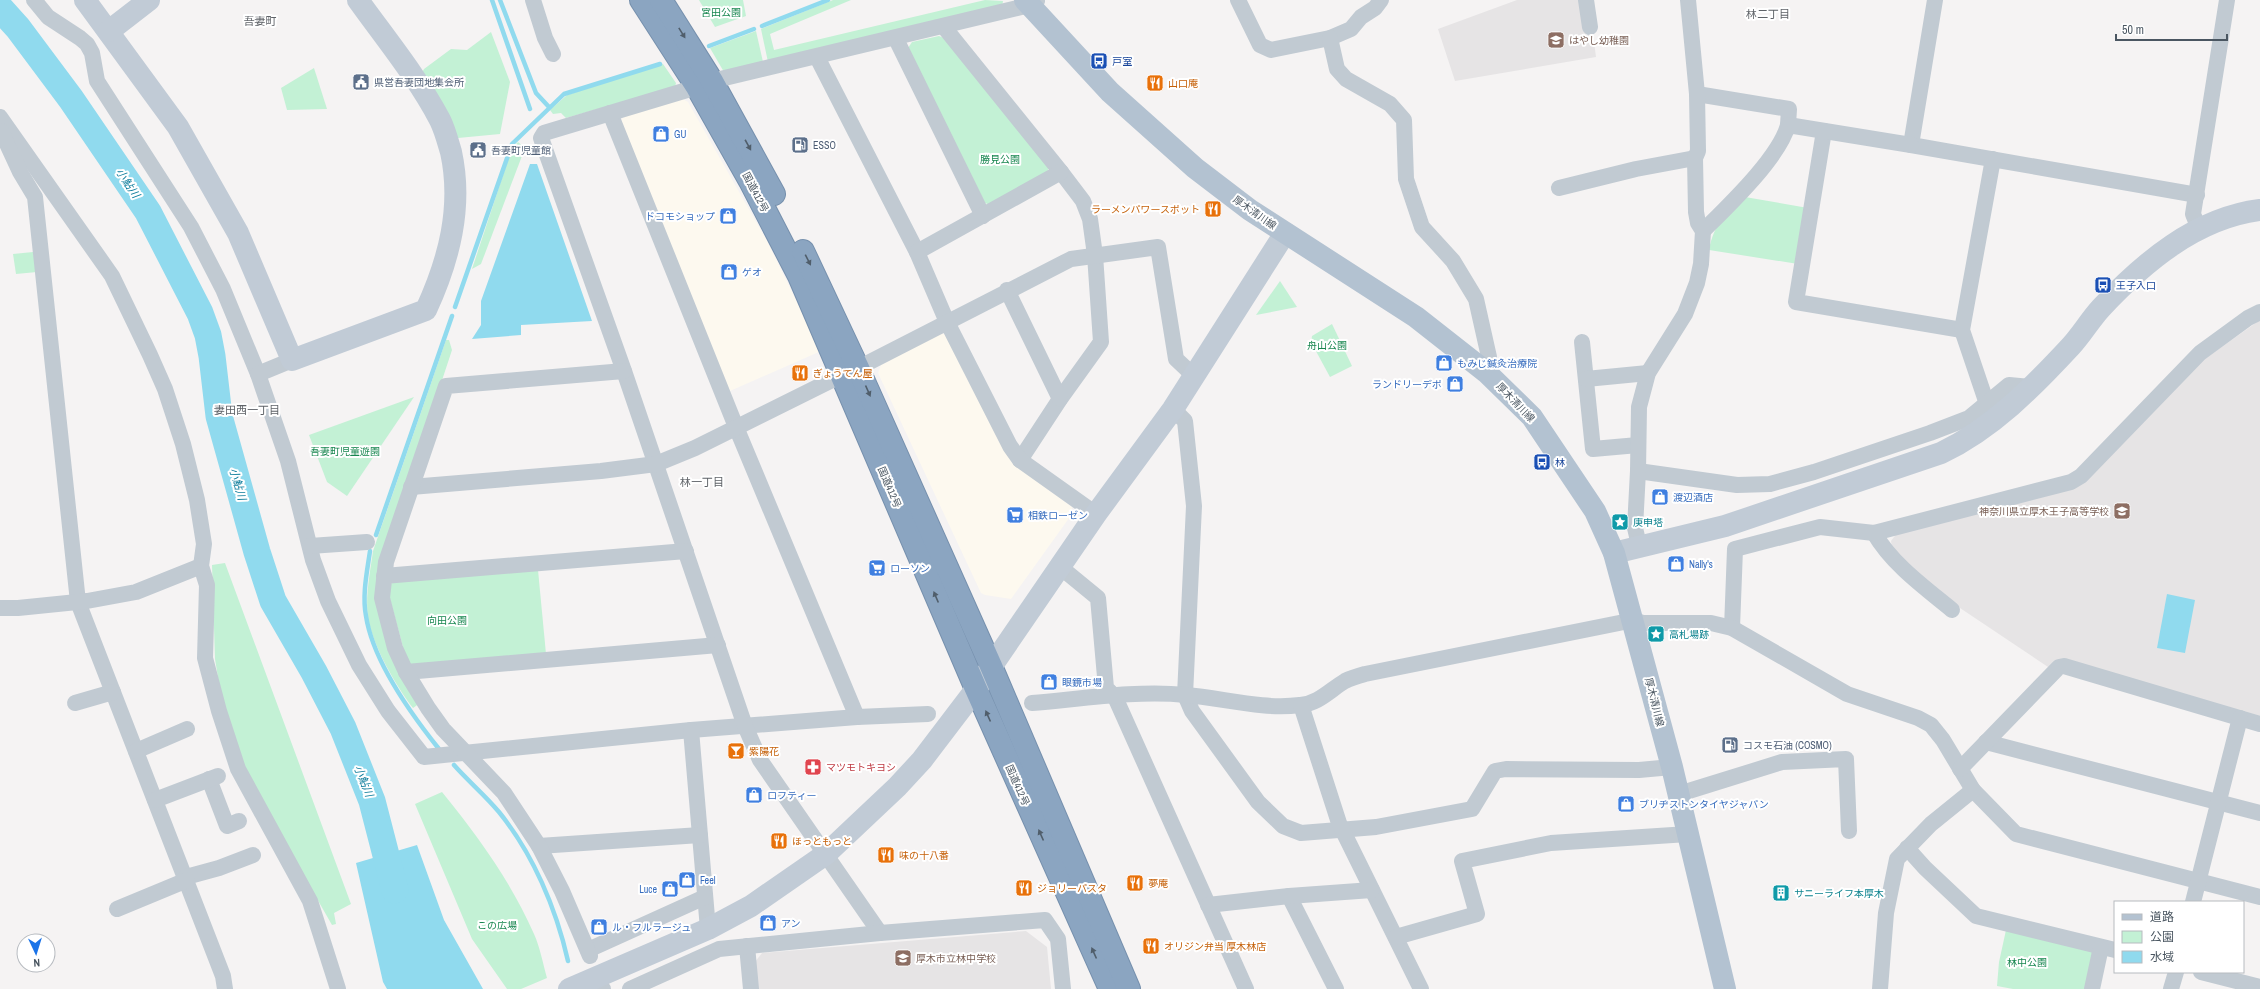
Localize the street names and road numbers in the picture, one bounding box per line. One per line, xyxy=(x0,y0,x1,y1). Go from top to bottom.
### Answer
street label: 国道412号 xyxy=(740,170,772,215)
street label: 厚木清川線 xyxy=(1231,193,1279,232)
street label: 厚木清川線 xyxy=(1494,380,1538,425)
street label: 国道412号 xyxy=(875,465,904,510)
street label: 厚木清川線 xyxy=(1642,676,1667,728)
street label: 国道412号 xyxy=(1003,763,1032,808)

